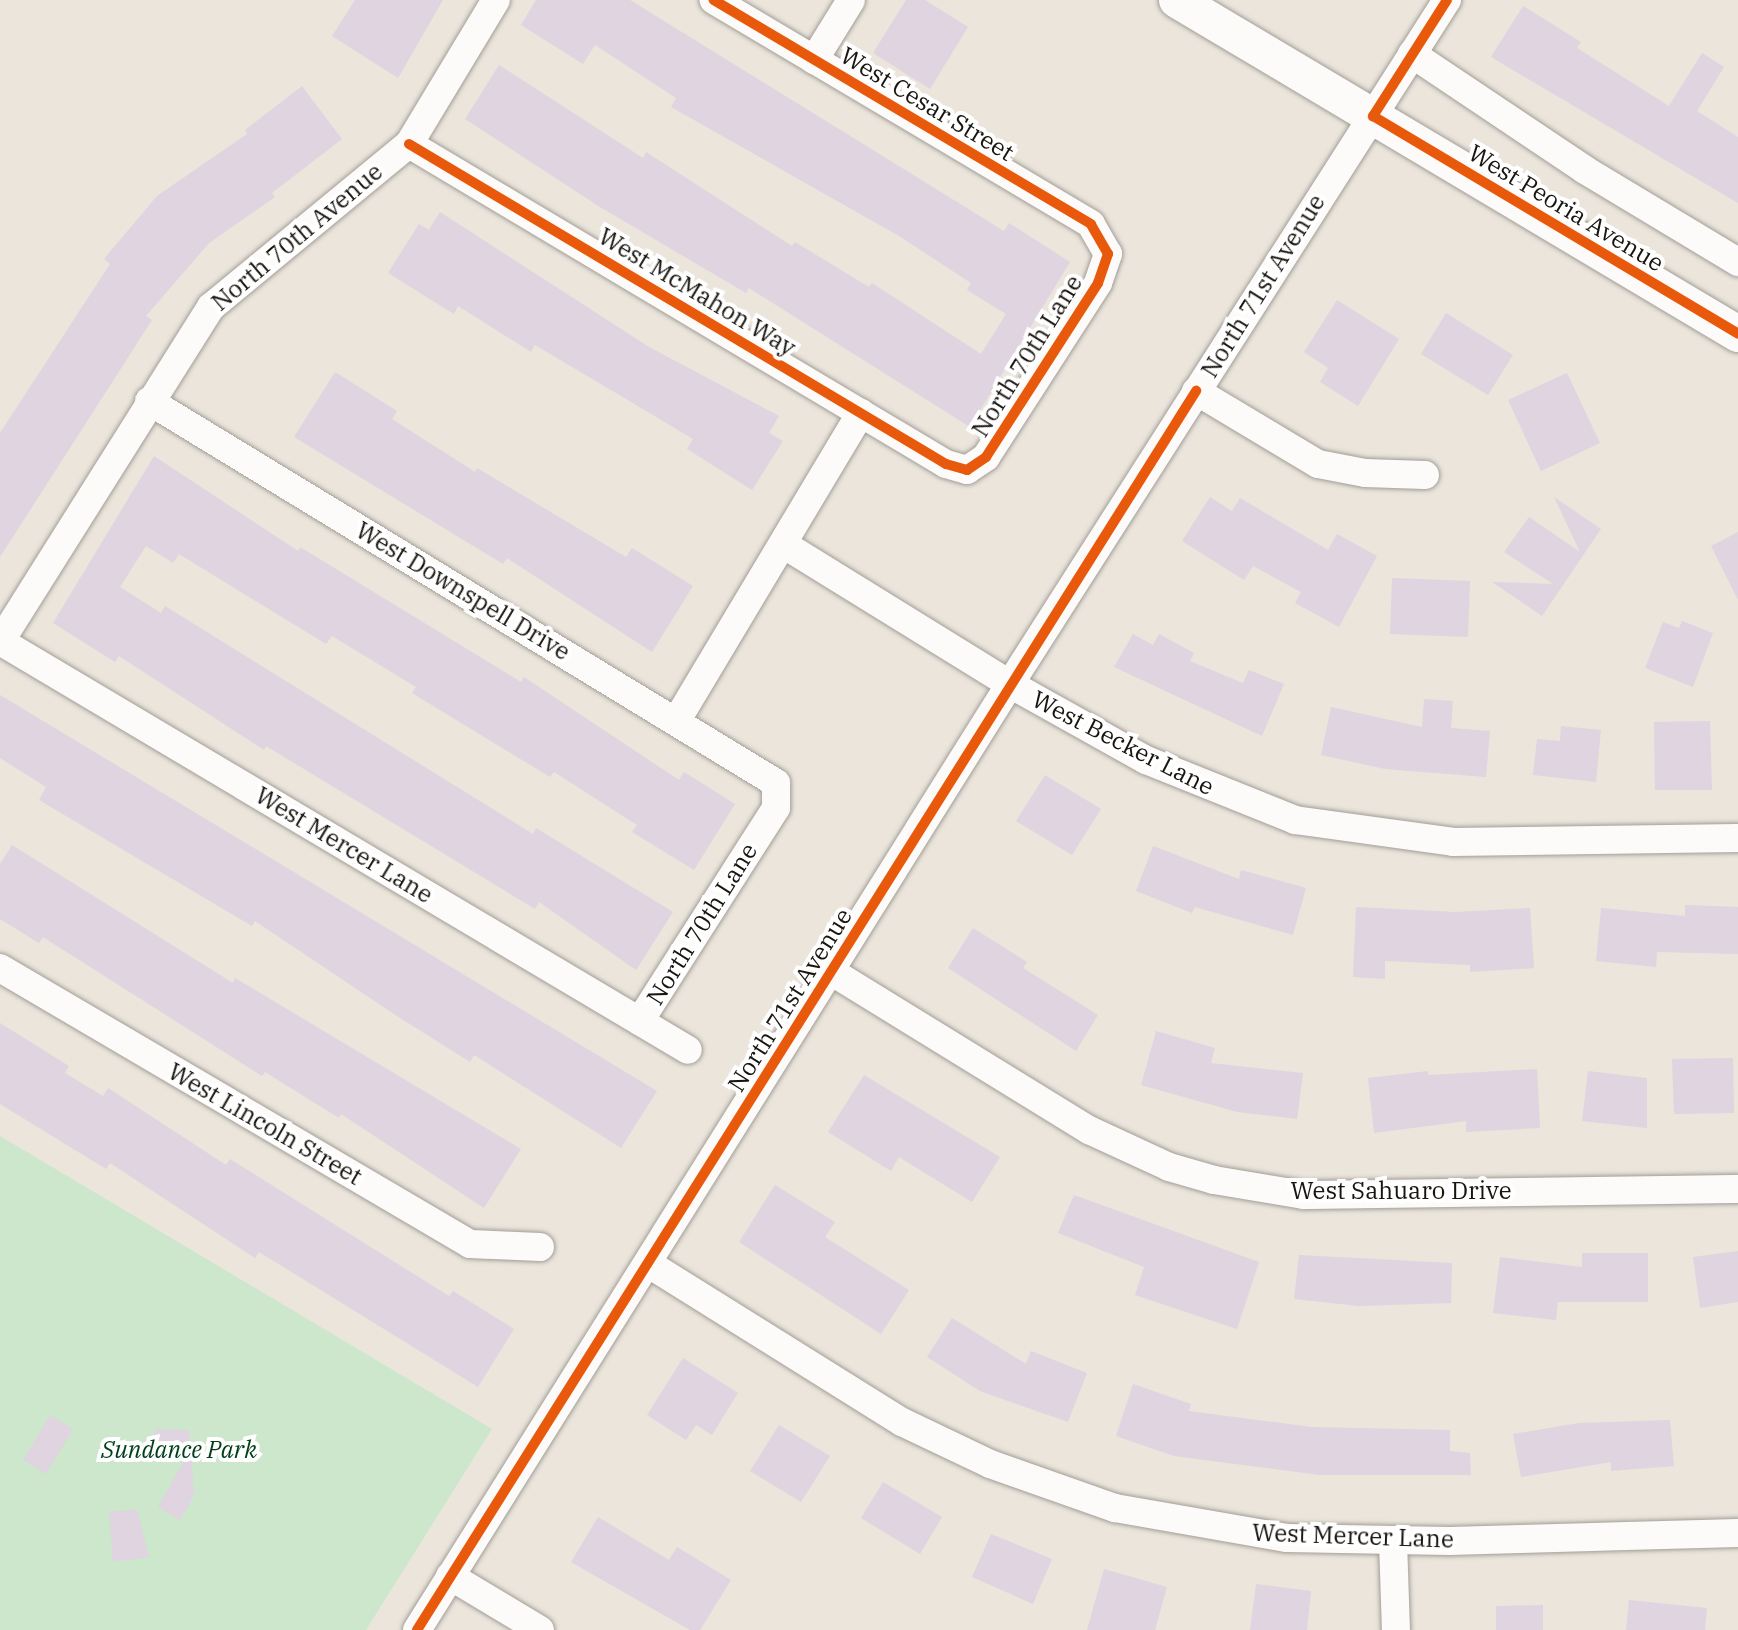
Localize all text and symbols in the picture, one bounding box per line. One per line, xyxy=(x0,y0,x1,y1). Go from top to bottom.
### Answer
street label: West Cesar Street xyxy=(835,41,1019,167)
street label: West Peoria Avenue xyxy=(1463,138,1669,278)
street label: North 70th Avenue xyxy=(206,157,388,317)
street label: North 71st Avenue xyxy=(1195,189,1331,383)
street label: West McMahon Way xyxy=(593,222,801,362)
street label: North 70th Lane xyxy=(966,270,1088,442)
street label: West Downspell Drive xyxy=(351,516,575,666)
street label: West Becker Lane xyxy=(1027,685,1219,801)
street label: West Mercer Lane xyxy=(250,781,438,909)
street label: North 70th Lane xyxy=(641,838,763,1010)
street label: North 71st Avenue xyxy=(722,903,858,1097)
street label: West Lincoln Street xyxy=(163,1057,367,1191)
street label: West Sahuaro Drive xyxy=(1290,1177,1512,1205)
park label: Sundance Park xyxy=(101,1436,257,1464)
street label: West Mercer Lane xyxy=(1252,1518,1454,1554)

